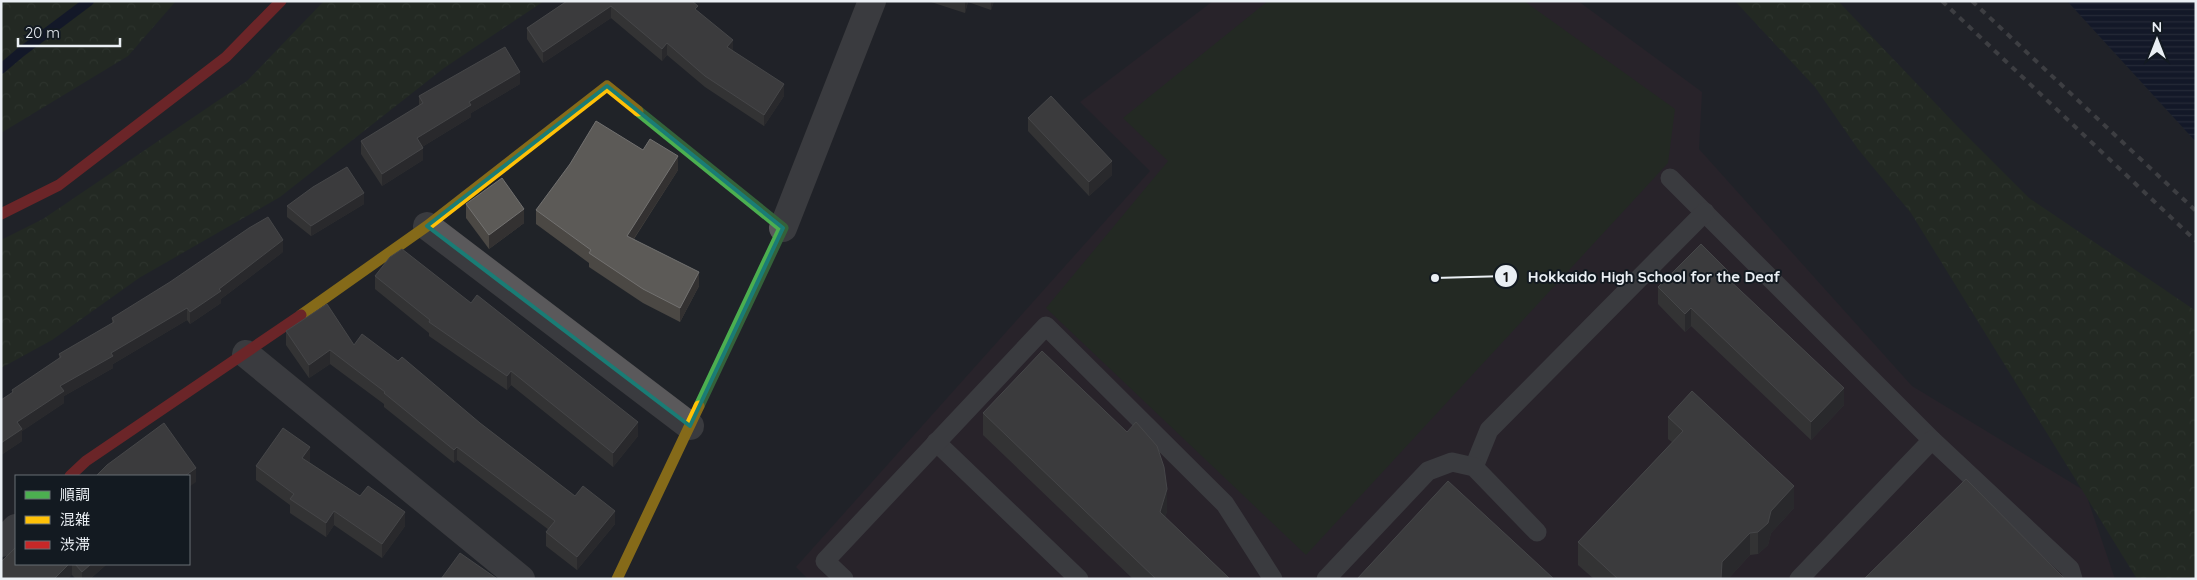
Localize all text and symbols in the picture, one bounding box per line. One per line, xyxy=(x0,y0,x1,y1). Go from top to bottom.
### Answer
scale bar xyxy=(18,15,120,47)
north arrow xyxy=(2132,15,2182,65)
text: N xyxy=(2152,18,2162,36)
text: 20 m xyxy=(25,23,60,42)
callout: Hokkaido High School for the Deaf xyxy=(1493,261,1791,291)
text: 1 xyxy=(1503,267,1509,286)
text: Hokkaido High School for the Deaf xyxy=(1528,267,1781,286)
legend xyxy=(15,475,190,565)
text: 順調 xyxy=(60,485,90,504)
text: 混雑 xyxy=(60,510,90,529)
text: 渋滞 xyxy=(60,535,90,554)

